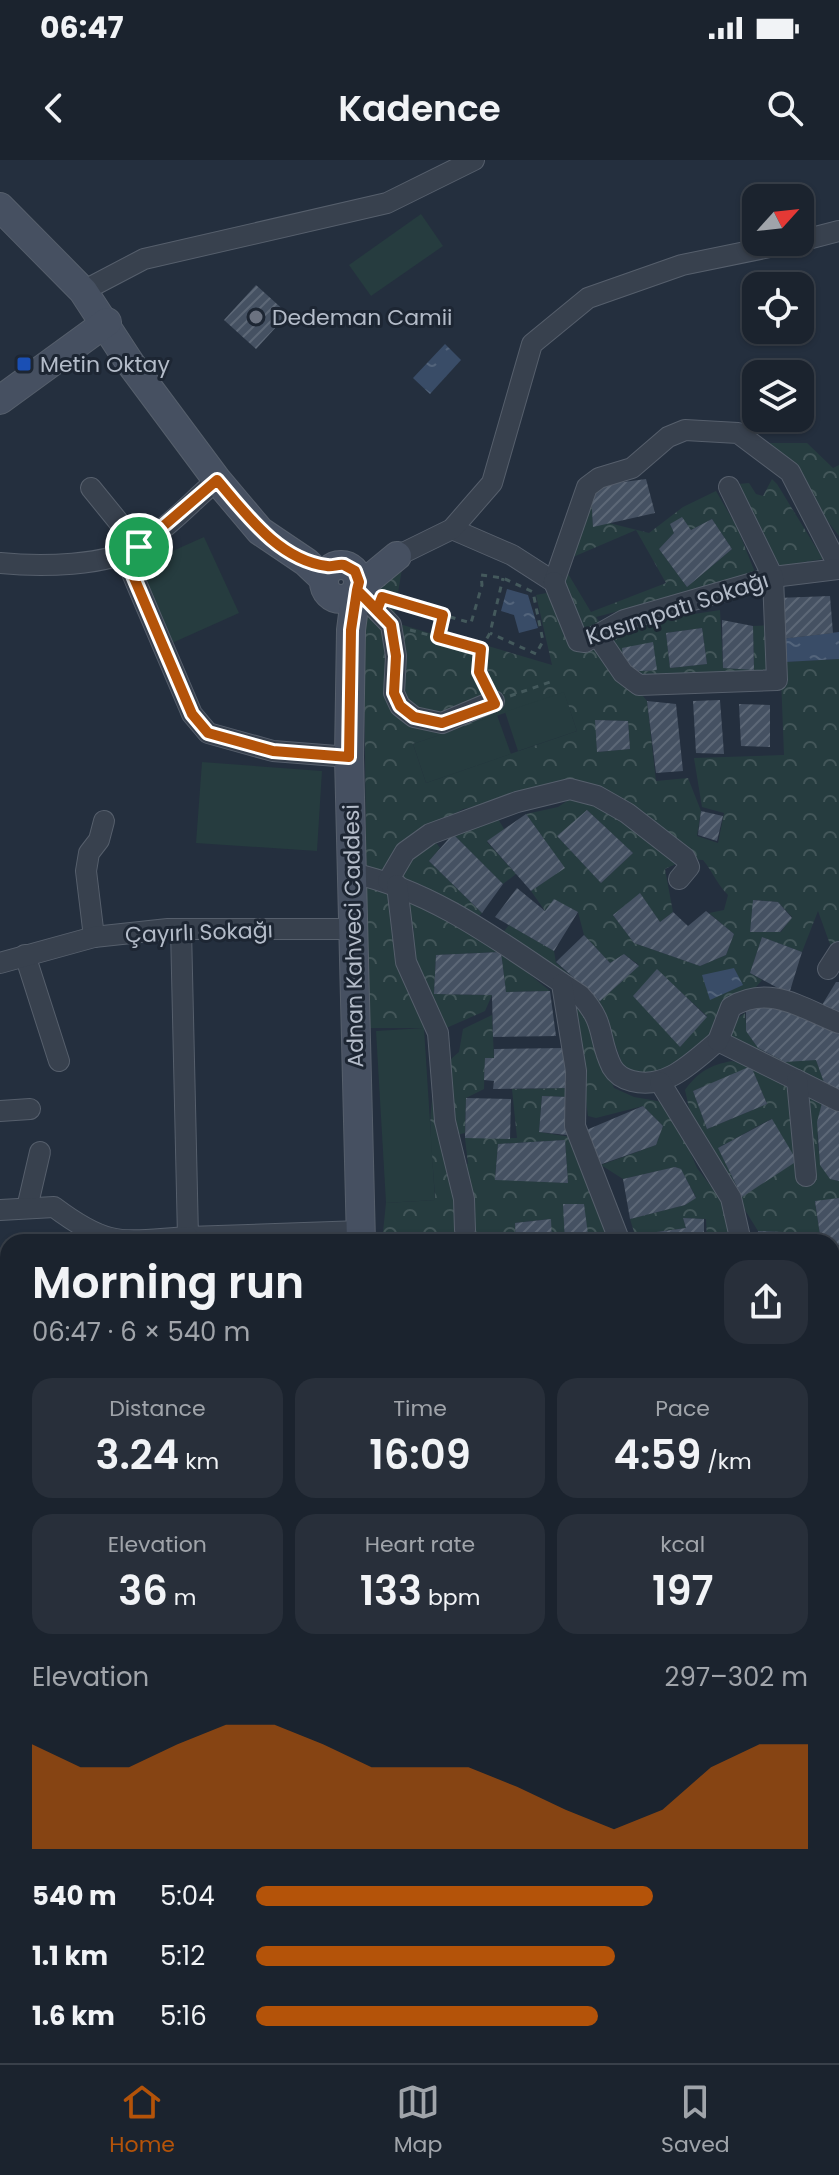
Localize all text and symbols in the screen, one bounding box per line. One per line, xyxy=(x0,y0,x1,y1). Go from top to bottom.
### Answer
text: 06:47 xyxy=(40,6,124,49)
text: Kadence xyxy=(338,83,501,134)
icon: back xyxy=(32,86,76,130)
icon: search xyxy=(763,86,807,130)
north arrow xyxy=(742,184,814,256)
map controls xyxy=(742,184,814,432)
button: locate xyxy=(742,272,814,344)
place label: Dedeman Camii xyxy=(272,302,453,333)
marker: Dedeman Camii xyxy=(247,308,265,326)
place label: Metin Oktay xyxy=(40,349,170,380)
marker: Metin Oktay xyxy=(15,355,33,373)
button: layers xyxy=(742,360,814,432)
pin xyxy=(105,513,173,581)
icon: arrive xyxy=(117,525,161,569)
street label: Kasımpatı Sokağı xyxy=(582,564,772,653)
street label: Adnan Kahveci Caddesi xyxy=(336,804,371,1068)
street label: Çayırlı Sokağı xyxy=(124,914,274,951)
text: Morning run xyxy=(32,1252,304,1313)
button: share xyxy=(724,1260,808,1344)
text: 06:47 · 6 × 540 m xyxy=(32,1314,250,1350)
text: Distance xyxy=(109,1393,206,1424)
text: Time xyxy=(393,1393,447,1424)
text: Pace xyxy=(655,1393,710,1424)
text: 3.24 xyxy=(96,1427,179,1483)
text: 16:09 xyxy=(369,1427,471,1483)
text: 4:59 xyxy=(614,1427,701,1483)
text: km xyxy=(179,1446,219,1477)
text: /km xyxy=(701,1446,752,1477)
text: Elevation xyxy=(108,1529,207,1560)
text: Heart rate xyxy=(365,1529,475,1560)
text: kcal xyxy=(660,1529,705,1560)
text: 36 xyxy=(118,1563,168,1619)
text: 133 xyxy=(360,1563,422,1619)
text: 197 xyxy=(652,1563,713,1619)
text: m xyxy=(168,1582,196,1613)
text: bpm xyxy=(422,1582,480,1613)
text: Elevation xyxy=(32,1659,149,1695)
text: 297–302 m xyxy=(665,1659,808,1695)
text: 540 m xyxy=(32,1878,117,1914)
text: 5:04 xyxy=(160,1878,215,1914)
text: 1.1 km xyxy=(32,1938,108,1974)
text: 5:12 xyxy=(160,1938,205,1974)
text: 1.6 km xyxy=(32,1998,115,2034)
text: 5:16 xyxy=(160,1998,207,2034)
tab: Home xyxy=(109,2080,175,2161)
tab: Map xyxy=(394,2080,442,2161)
tab: Saved xyxy=(661,2080,730,2161)

